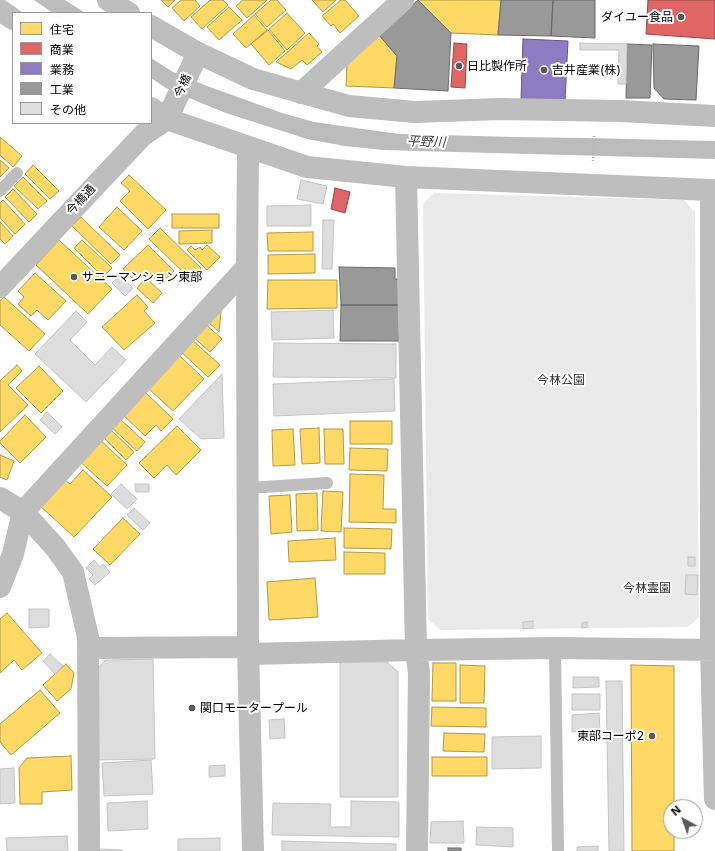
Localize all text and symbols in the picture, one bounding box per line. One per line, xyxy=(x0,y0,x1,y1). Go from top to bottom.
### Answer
place label: ダイユー食品 xyxy=(601,10,673,24)
legend xyxy=(12,12,152,124)
marker: ダイユー食品 xyxy=(676,12,686,22)
text: 住宅 xyxy=(50,22,74,37)
text: 商業 xyxy=(50,42,74,57)
place label: 日比製作所 xyxy=(467,59,527,73)
marker: 日比製作所 xyxy=(454,61,464,71)
text: 業務 xyxy=(50,62,74,77)
place label: 吉井産業(株) xyxy=(552,63,621,77)
marker: 吉井産業(株) xyxy=(539,65,549,75)
street label: 今橋 xyxy=(171,72,195,100)
text: 工業 xyxy=(50,82,74,97)
text: その他 xyxy=(50,102,86,117)
water label: 平野川 xyxy=(406,134,446,150)
street label: 今橋通 xyxy=(63,182,99,218)
place label: サニーマンション東部 xyxy=(82,270,202,284)
marker: サニーマンション東部 xyxy=(69,272,79,282)
park label: 今林公園 xyxy=(537,373,585,387)
park label: 今林霊園 xyxy=(623,581,671,595)
place label: 関口モータープール xyxy=(200,701,308,715)
marker: 関口モータープール xyxy=(187,703,197,713)
place label: 東部コーポ2 xyxy=(577,729,644,743)
marker: 東部コーポ2 xyxy=(647,731,657,741)
north arrow xyxy=(663,799,703,839)
text: N xyxy=(668,803,684,819)

